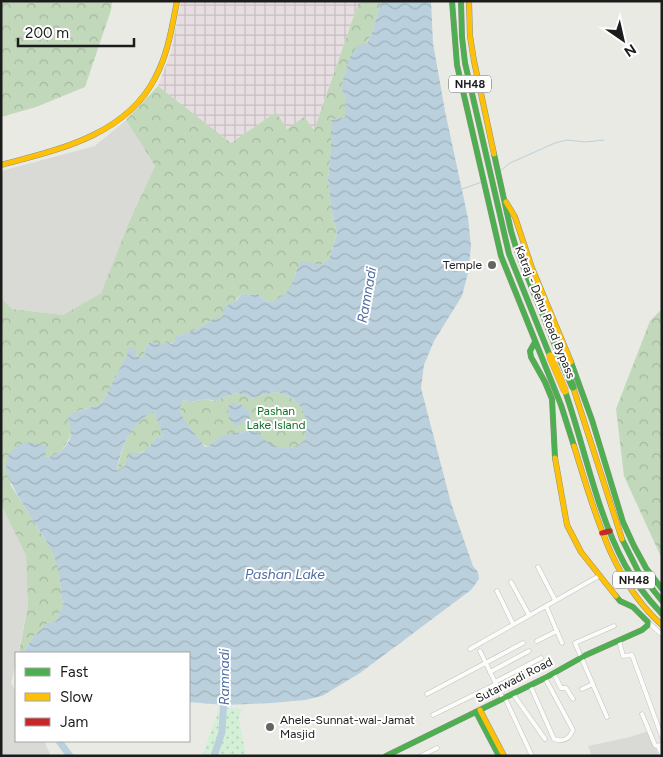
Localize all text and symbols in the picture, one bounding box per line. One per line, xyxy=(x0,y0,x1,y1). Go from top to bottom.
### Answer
scale bar xyxy=(18,15,134,47)
north arrow xyxy=(598,15,648,65)
text: 200 m xyxy=(25,24,69,42)
text: N xyxy=(621,40,639,60)
road number: NH48 xyxy=(449,76,491,92)
street label: Katraj - Dehu Road Bypass xyxy=(512,244,578,381)
place label: Temple xyxy=(443,258,482,272)
marker: Temple xyxy=(486,259,498,271)
water label: Ramnadi xyxy=(354,265,380,324)
park label: Pashan Lake Island xyxy=(247,404,305,432)
water label: Pashan Lake xyxy=(245,566,325,583)
road number: NH48 xyxy=(613,572,655,588)
water label: Ramnadi xyxy=(216,648,233,705)
legend xyxy=(15,652,190,742)
street label: Sutarwadi Road xyxy=(473,655,555,705)
text: Fast xyxy=(60,663,89,681)
text: Slow xyxy=(60,688,93,706)
text: Jam xyxy=(60,713,88,731)
place label: Ahele-Sunnat-wal-Jamat Masjid xyxy=(280,713,415,741)
marker: Ahele-Sunnat-wal-Jamat Masjid xyxy=(264,721,276,733)

